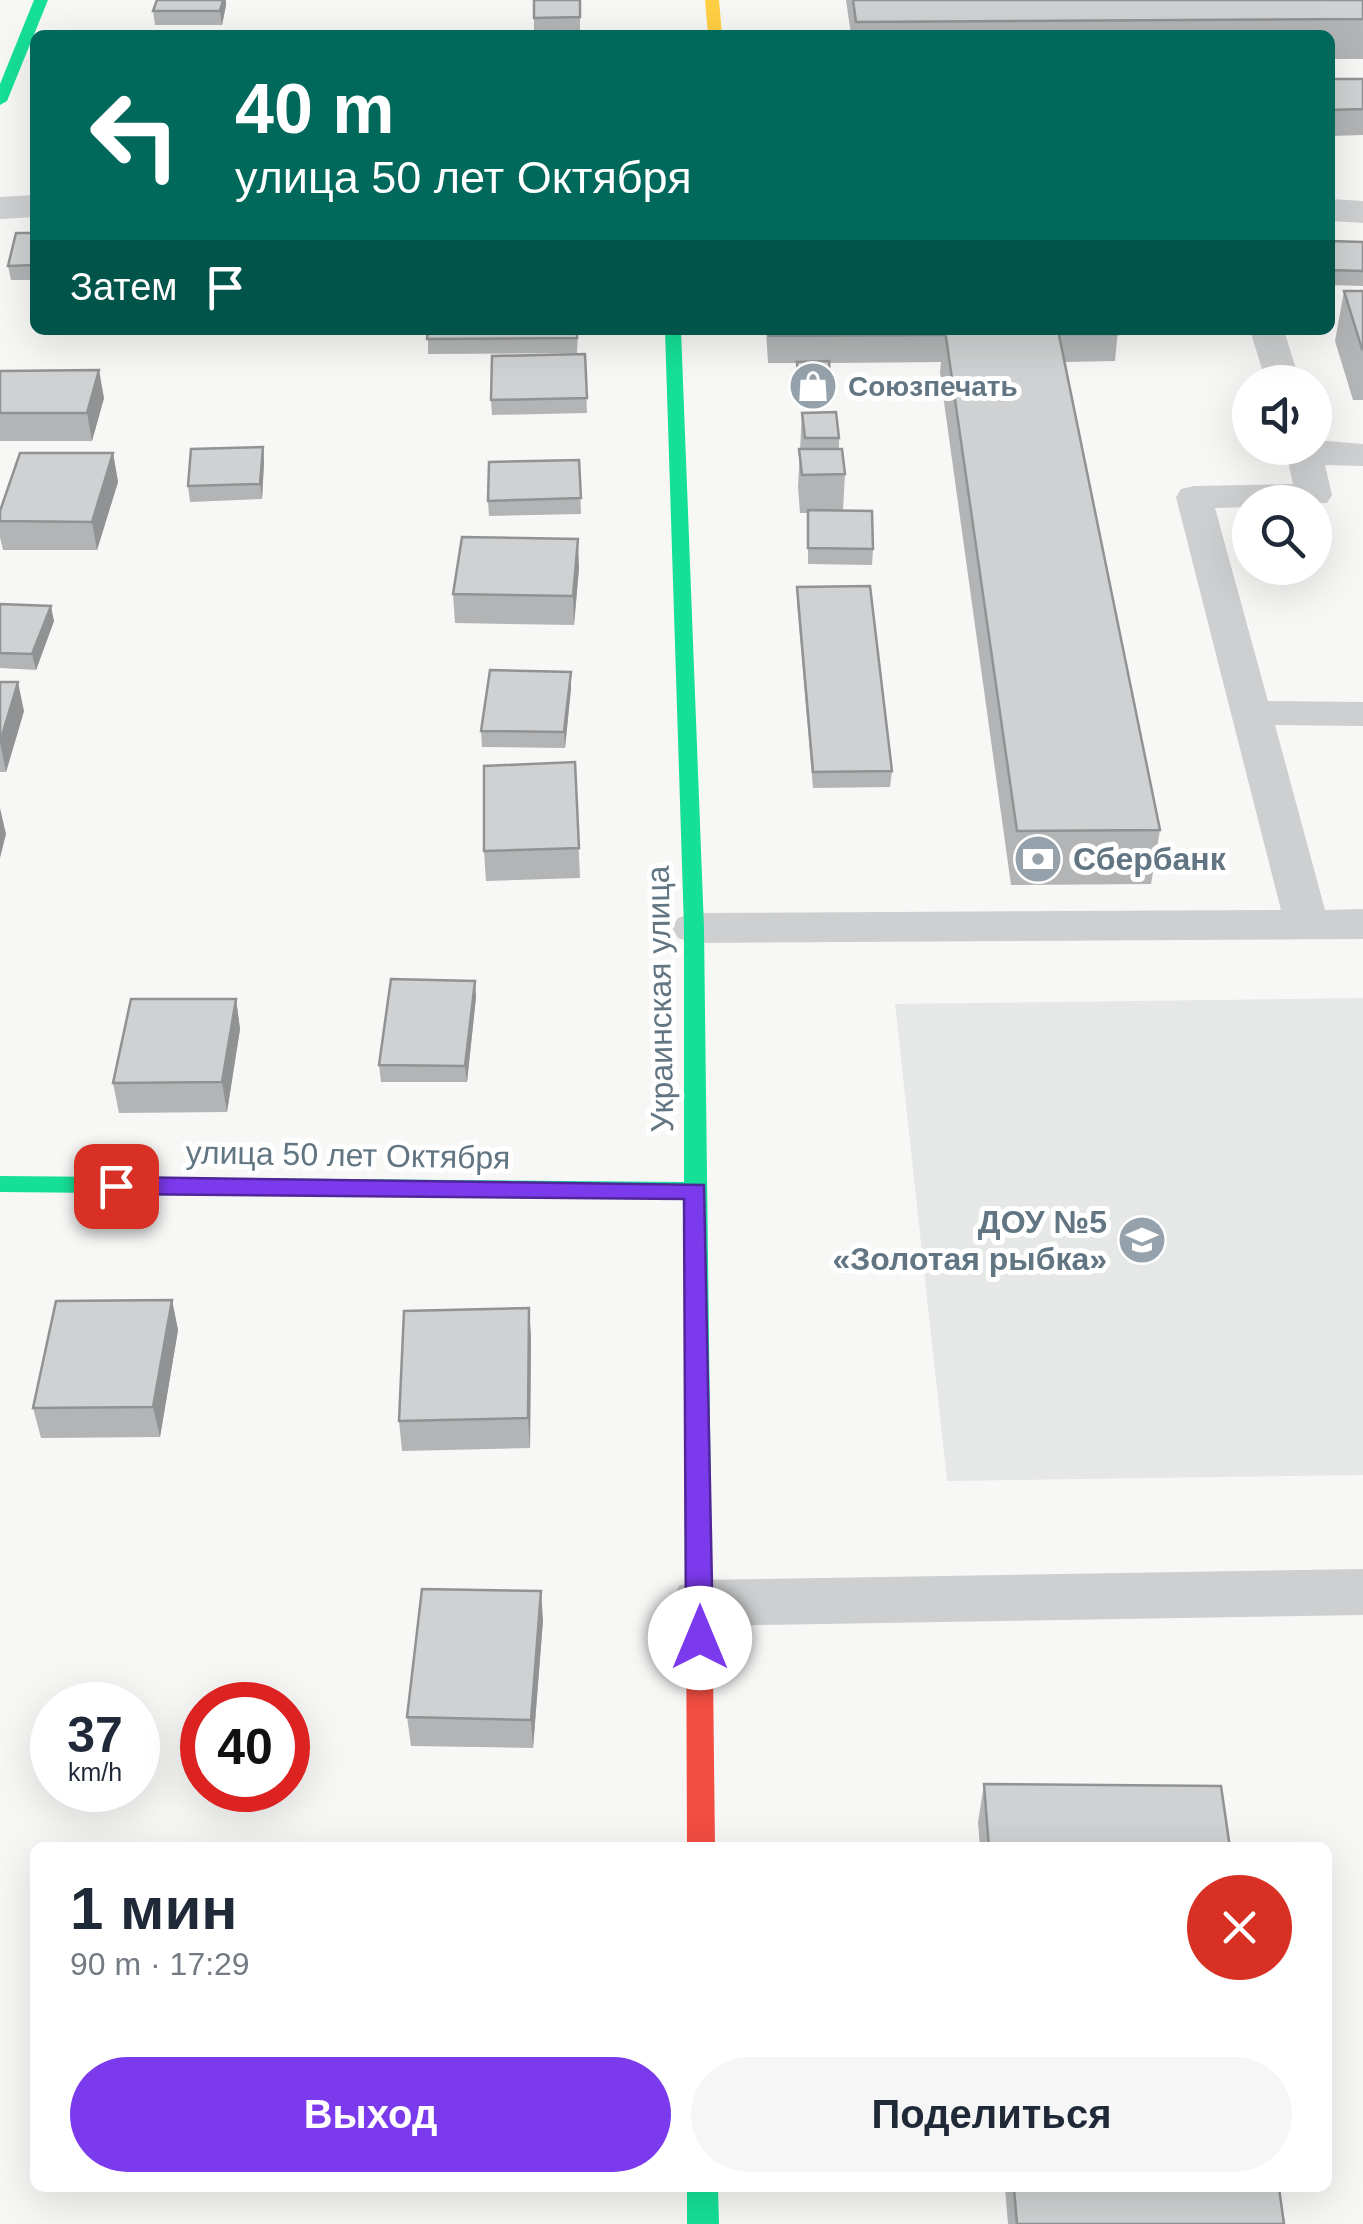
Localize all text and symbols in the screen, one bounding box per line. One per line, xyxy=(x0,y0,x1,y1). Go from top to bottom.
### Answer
icon: left xyxy=(70,70,200,200)
text: 40 m xyxy=(235,70,395,148)
text: улица 50 лет Октября xyxy=(235,152,692,203)
icon: arrive xyxy=(198,260,253,315)
text: Затем xyxy=(70,266,178,308)
shop icon: Союзпечать xyxy=(787,360,839,412)
map controls xyxy=(1232,365,1332,585)
button: sound xyxy=(1232,365,1332,465)
place label: Союзпечать xyxy=(848,371,1018,402)
button: search xyxy=(1232,485,1332,585)
bank icon: Сбербанк xyxy=(1012,833,1064,885)
place label: Сбербанк xyxy=(1073,841,1227,877)
street label: Украинская улица xyxy=(640,865,680,1133)
street label: улица 50 лет Октября xyxy=(185,1134,511,1176)
pin xyxy=(74,1144,159,1229)
icon: arrive xyxy=(89,1159,144,1214)
place label: ДОУ №5 «Золотая рыбка» xyxy=(832,1204,1107,1277)
school or university icon: ДОУ №5 «Золотая рыбка» xyxy=(1116,1214,1168,1266)
position arrow xyxy=(648,1586,752,1690)
speed limit sign: 40 xyxy=(180,1682,310,1812)
text: 37 xyxy=(67,1707,123,1763)
text: km/h xyxy=(68,1758,122,1786)
text: 1 мин xyxy=(70,1875,238,1942)
button: close xyxy=(1187,1875,1292,1980)
text: 90 m · 17:29 xyxy=(70,1946,250,1982)
button: Выход xyxy=(70,2057,671,2172)
button: Поделиться xyxy=(691,2057,1292,2172)

